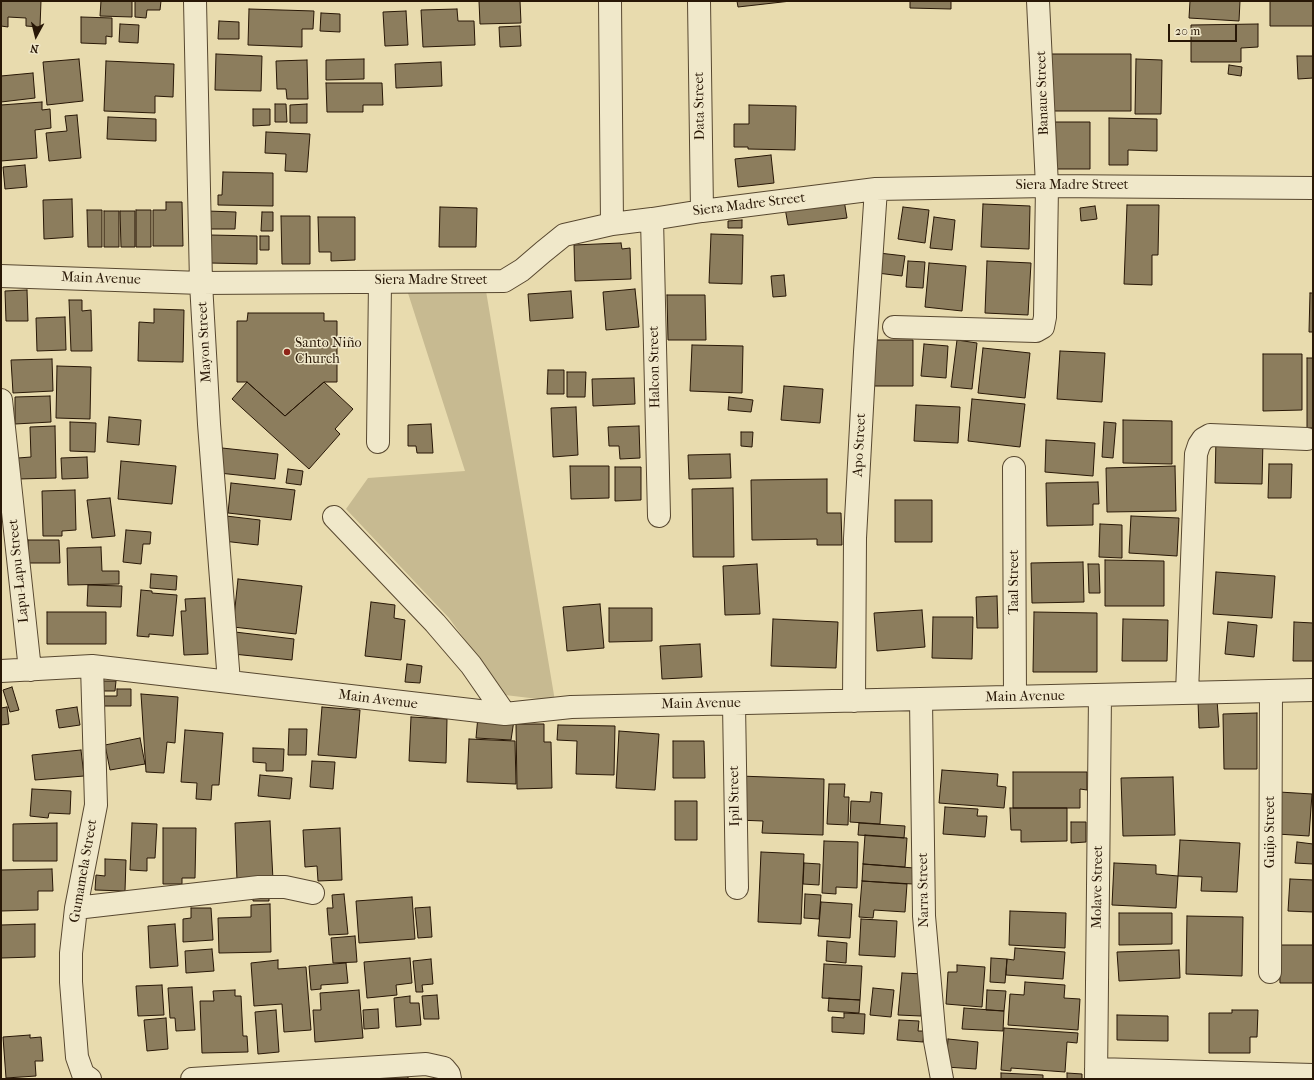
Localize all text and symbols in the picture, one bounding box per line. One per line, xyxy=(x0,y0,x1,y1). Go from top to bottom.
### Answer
north arrow xyxy=(16,16,56,56)
scale bar xyxy=(1170,16,1239,42)
text: 20 m xyxy=(1175,24,1200,38)
text: N xyxy=(30,41,39,55)
street label: Banaue Street xyxy=(1033,50,1053,136)
street label: Data Street xyxy=(691,72,709,140)
street label: Siera Madre Street xyxy=(1015,178,1129,194)
street label: Siera Madre Street xyxy=(692,190,806,220)
street label: Main Avenue xyxy=(61,269,141,289)
street label: Siera Madre Street xyxy=(374,273,488,289)
street label: Mayon Street xyxy=(194,301,216,383)
street label: Halcon Street xyxy=(646,326,664,408)
place label: Santo Niño Church xyxy=(295,336,362,368)
marker: Santo Niño Church xyxy=(282,347,292,357)
street label: Apo Street xyxy=(850,413,870,477)
street label: Lapu-Lapu Street xyxy=(5,518,33,624)
street label: Taal Street xyxy=(1007,549,1023,615)
street label: Main Avenue xyxy=(337,687,419,713)
street label: Main Avenue xyxy=(985,688,1065,706)
street label: Main Avenue xyxy=(661,695,741,713)
street label: Ipil Street xyxy=(726,765,744,827)
street label: Guijo Street xyxy=(1263,796,1279,868)
street label: Gumamela Street xyxy=(67,818,101,924)
street label: Molave Street xyxy=(1089,845,1107,929)
street label: Narra Street xyxy=(915,852,933,928)

